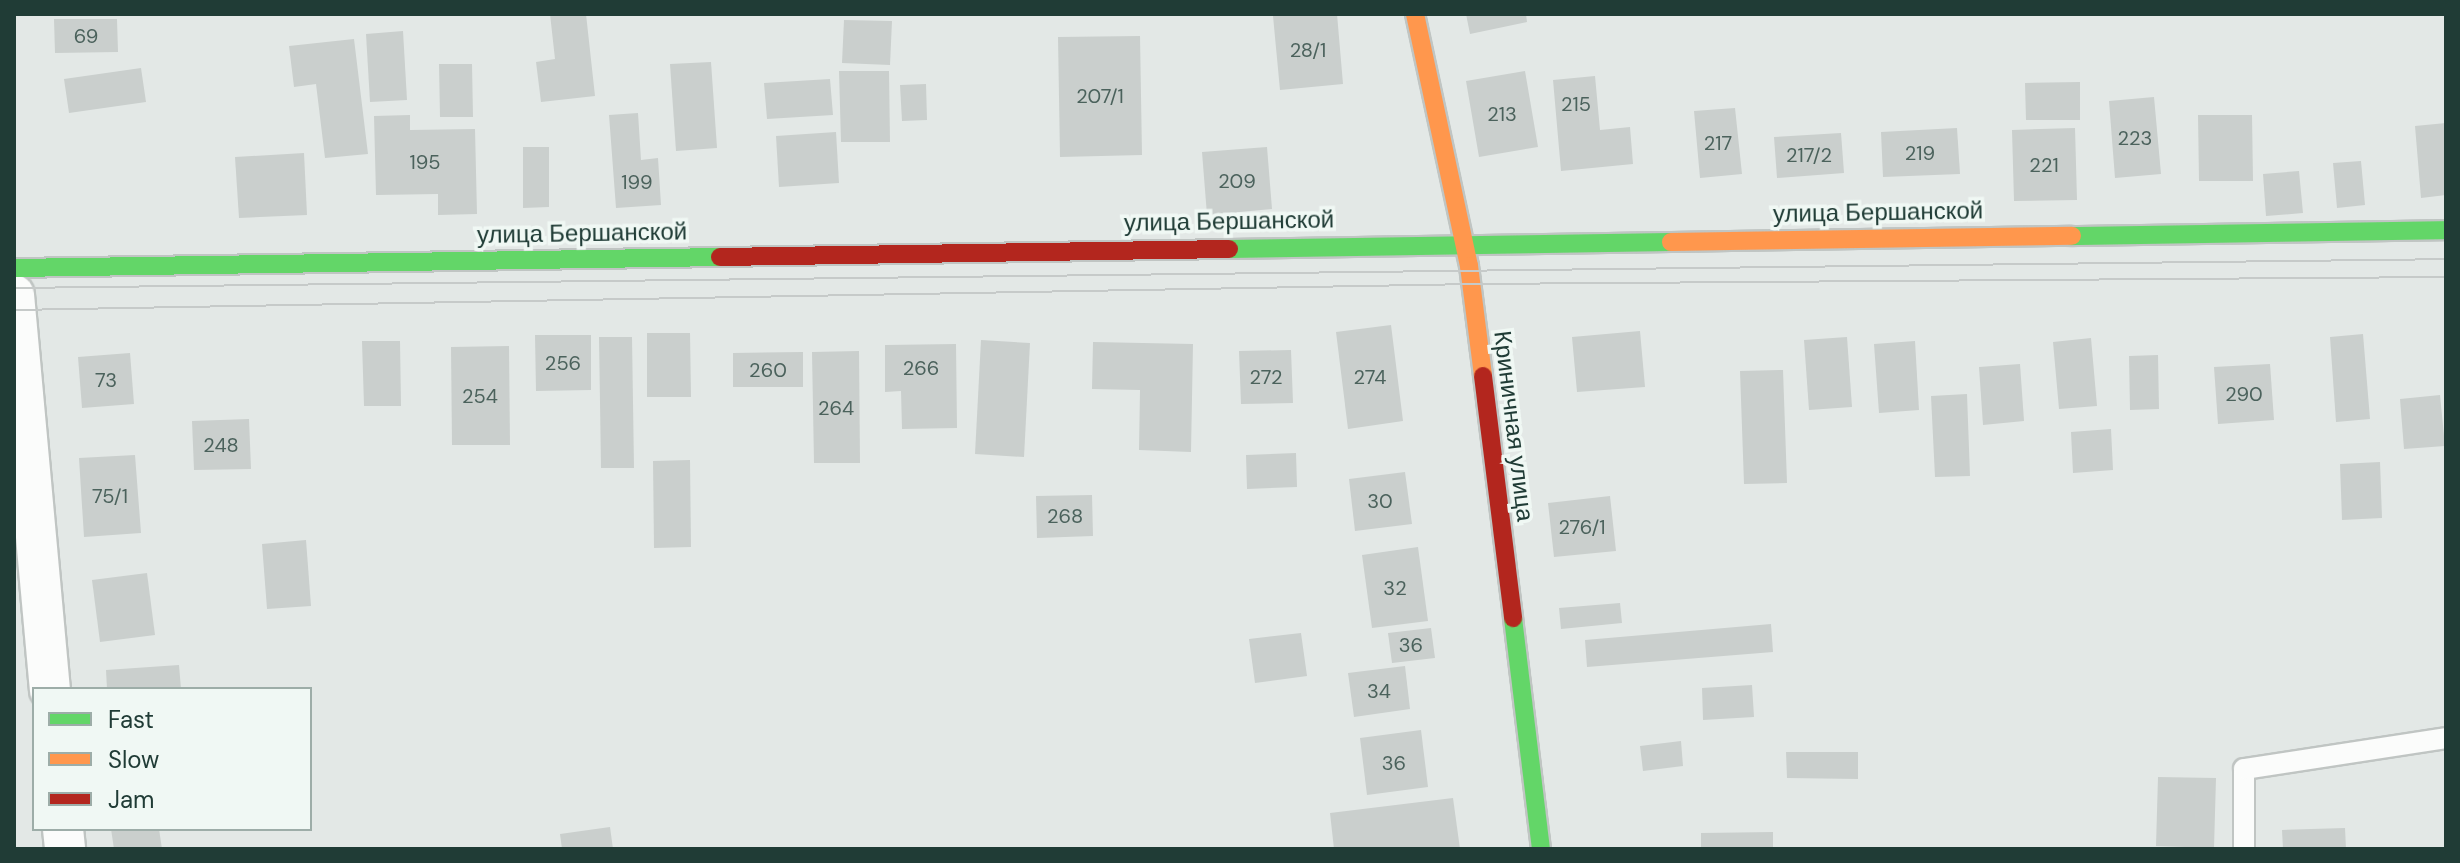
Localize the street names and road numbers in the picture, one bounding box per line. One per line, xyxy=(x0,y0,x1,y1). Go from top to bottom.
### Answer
street label: улица Бершанской xyxy=(1773,196,1983,228)
street label: улица Бершанской xyxy=(1124,205,1334,237)
street label: улица Бершанской xyxy=(477,217,687,249)
street label: Криничная улица xyxy=(1488,329,1540,523)

